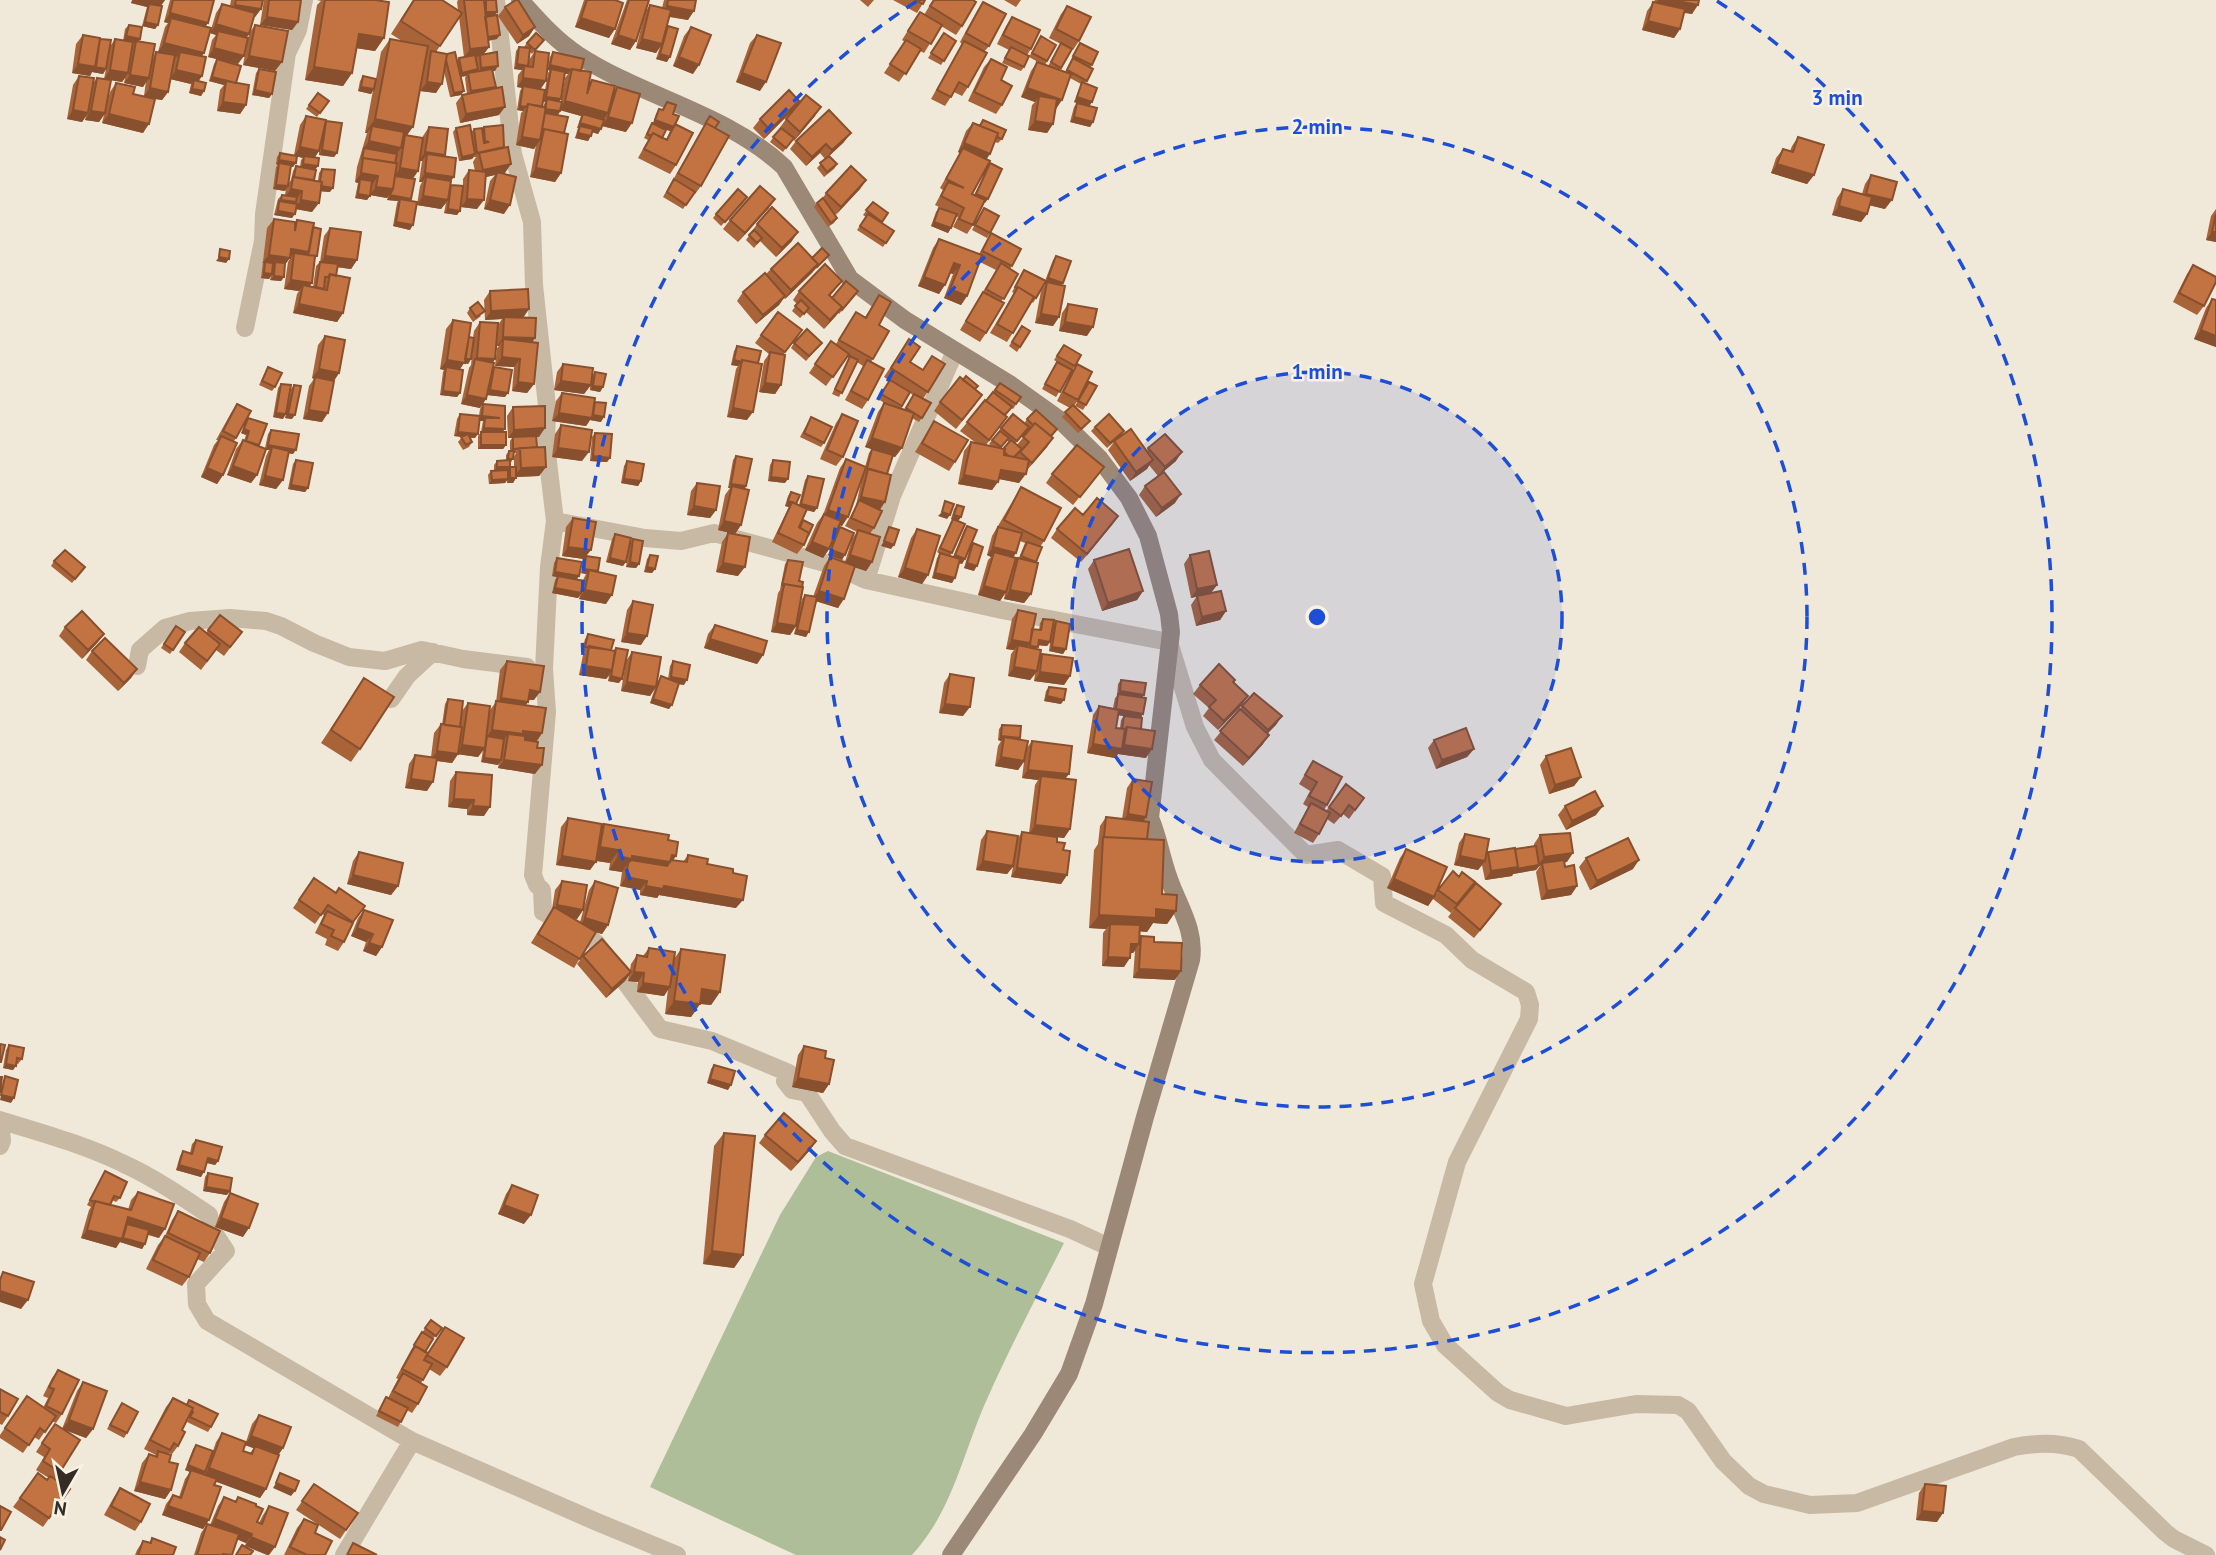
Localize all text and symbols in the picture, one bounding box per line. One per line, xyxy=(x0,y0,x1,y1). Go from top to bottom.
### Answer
text: 3 min xyxy=(1811,84,1863,111)
text: 2 min xyxy=(1291,113,1343,140)
text: 1 min xyxy=(1291,358,1343,385)
centre of rings xyxy=(1305,605,1329,629)
north arrow xyxy=(28,1457,98,1527)
text: N xyxy=(52,1496,68,1522)

